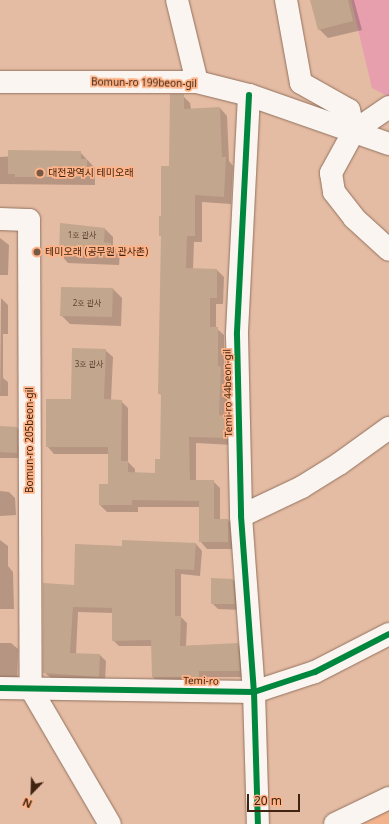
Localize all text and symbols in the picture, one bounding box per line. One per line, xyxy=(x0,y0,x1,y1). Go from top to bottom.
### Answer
street label: Bomun-ro 199beon-gil xyxy=(91,76,197,90)
place label: 대전광역시 테미오래 xyxy=(48,167,133,179)
marker: 대전광역시 테미오래 xyxy=(35,168,45,178)
house number: 1호 관사 xyxy=(68,230,96,240)
place label: 테미오래 (공무원 관사촌) xyxy=(45,246,148,258)
marker: 테미오래 (공무원 관사촌) xyxy=(32,247,42,257)
house number: 2호 관사 xyxy=(73,298,101,308)
street label: Temi-ro 44beon-gil xyxy=(221,349,235,437)
house number: 3호 관사 xyxy=(75,359,103,369)
street label: Bomun-ro 205beon-gil xyxy=(24,387,36,493)
street label: Temi-ro xyxy=(183,675,219,687)
north arrow xyxy=(12,772,52,812)
scale bar xyxy=(249,786,302,812)
text: 20 m xyxy=(254,792,282,809)
text: N xyxy=(20,795,34,812)

